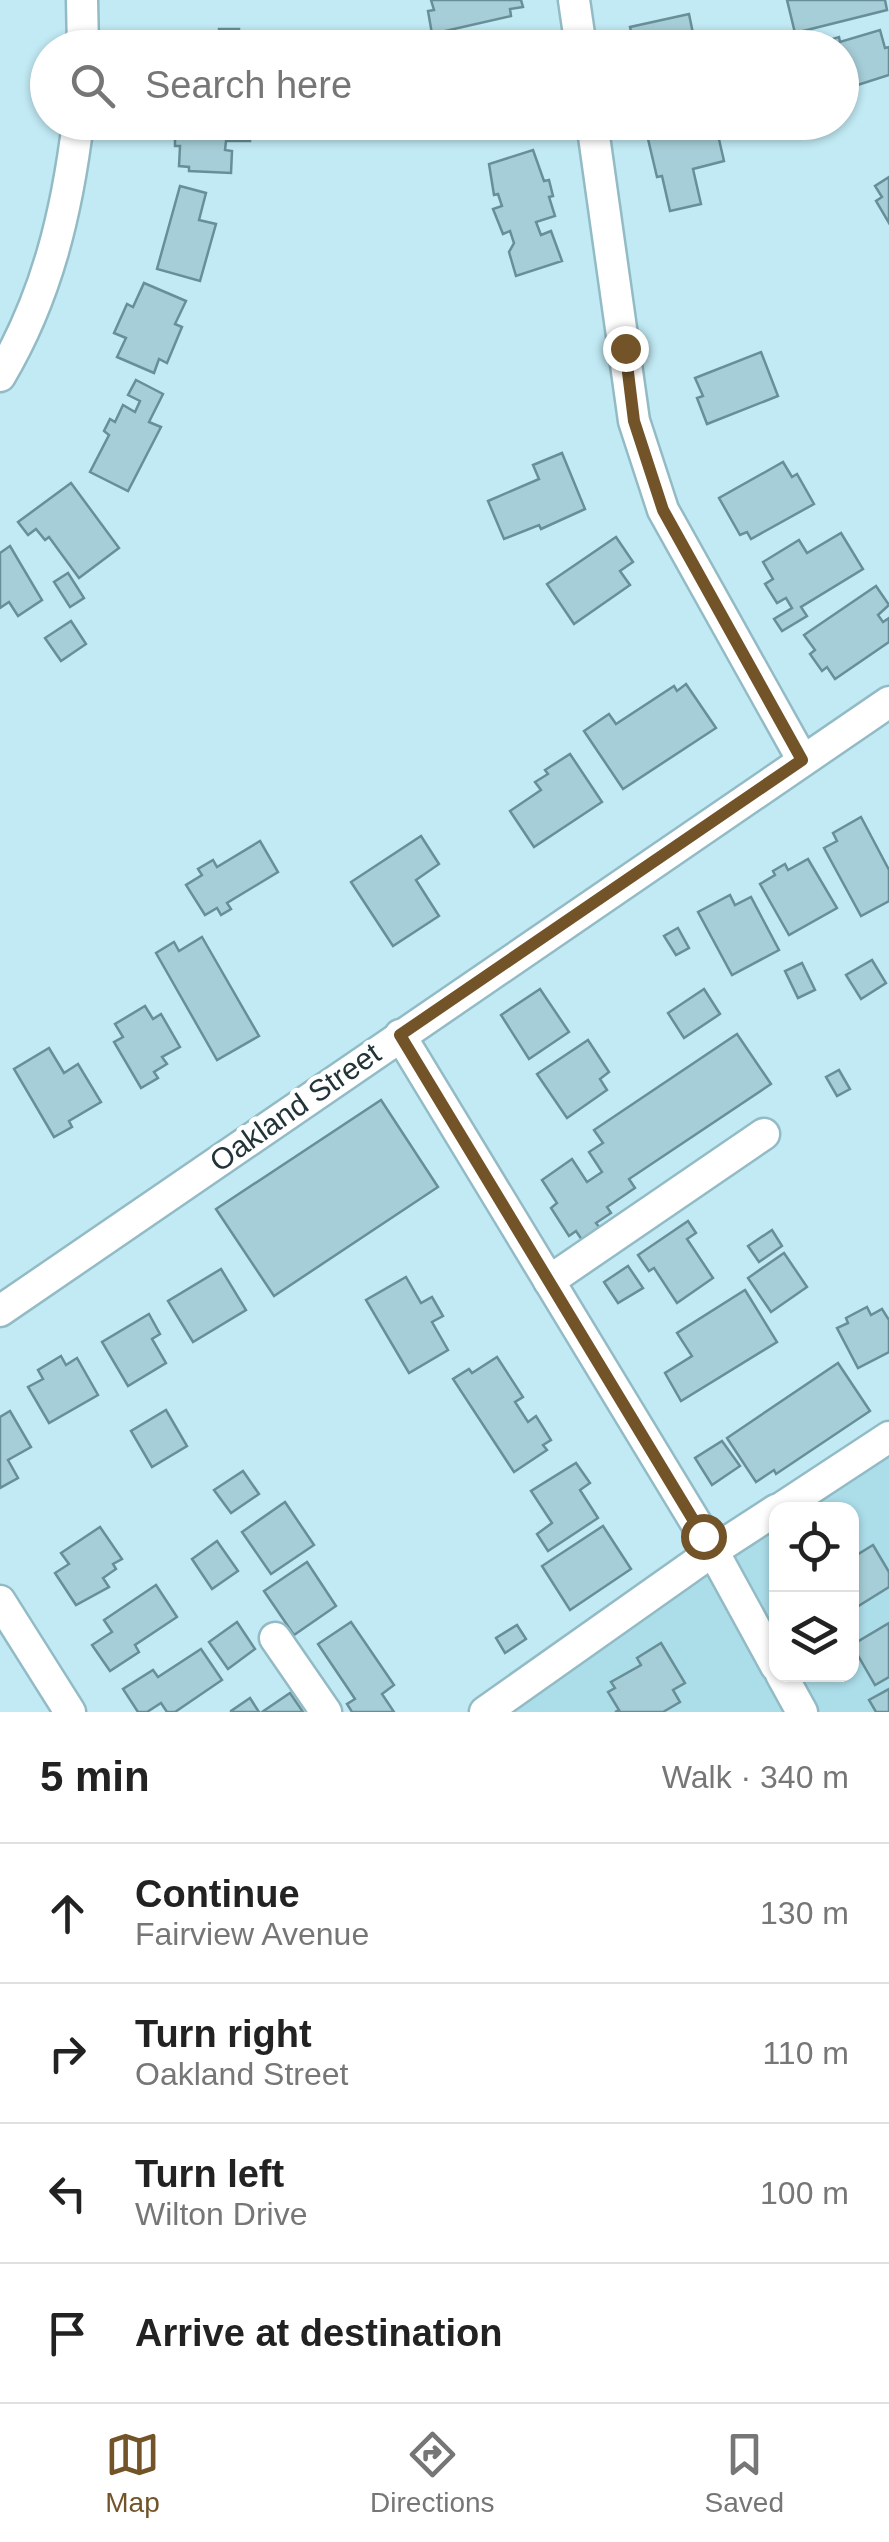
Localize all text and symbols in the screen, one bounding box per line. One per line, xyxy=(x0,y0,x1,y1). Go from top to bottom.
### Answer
search box xyxy=(30,30,859,140)
icon: search xyxy=(65,58,120,113)
text: Search here xyxy=(145,64,352,106)
route end xyxy=(603,326,649,372)
street label: Oakland Street xyxy=(204,1036,387,1178)
map controls xyxy=(769,1502,859,1682)
button: locate xyxy=(769,1502,859,1592)
route start xyxy=(681,1514,727,1560)
button: layers xyxy=(769,1592,859,1682)
text: 5 min xyxy=(40,1753,150,1800)
text: Walk · 340 m xyxy=(662,1759,849,1795)
text: Continue xyxy=(135,1873,300,1915)
icon: ahead xyxy=(40,1886,95,1941)
text: 130 m xyxy=(760,1895,849,1931)
text: Fairview Avenue xyxy=(135,1916,369,1952)
text: Turn right xyxy=(135,2013,312,2055)
icon: right xyxy=(40,2026,95,2081)
text: 110 m xyxy=(762,2035,849,2071)
text: Oakland Street xyxy=(135,2056,348,2092)
text: Turn left xyxy=(135,2153,284,2195)
icon: left xyxy=(40,2166,95,2221)
text: 100 m xyxy=(760,2175,849,2211)
text: Wilton Drive xyxy=(135,2196,307,2232)
icon: arrive xyxy=(40,2306,95,2361)
text: Arrive at destination xyxy=(135,2312,502,2354)
tab: Map xyxy=(105,2427,160,2519)
tab: Directions xyxy=(370,2427,495,2519)
tab: Saved xyxy=(705,2427,784,2519)

